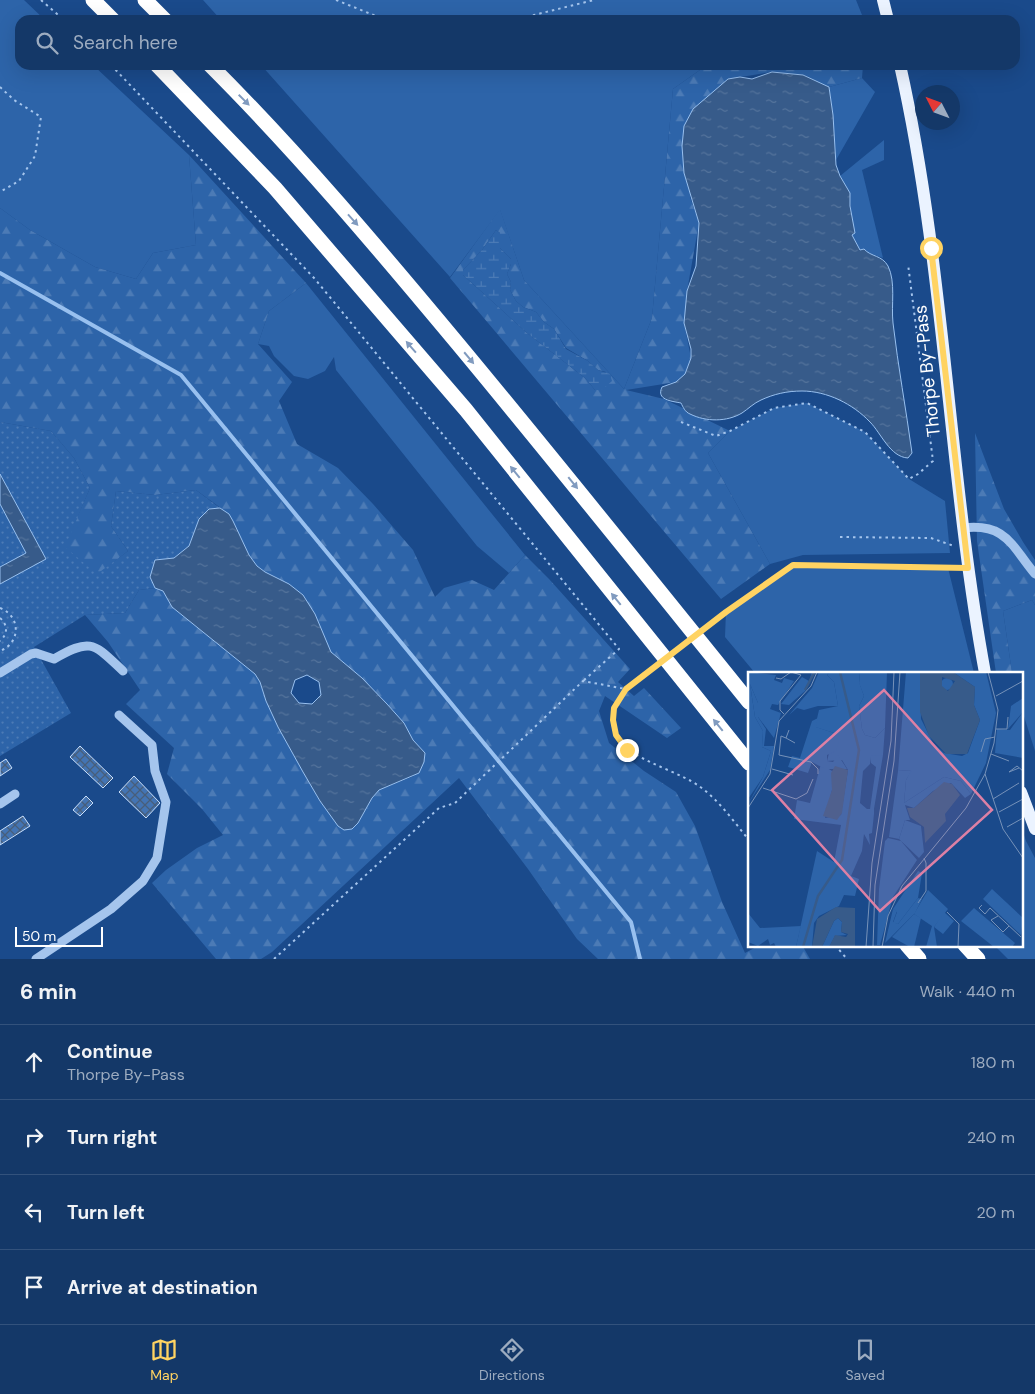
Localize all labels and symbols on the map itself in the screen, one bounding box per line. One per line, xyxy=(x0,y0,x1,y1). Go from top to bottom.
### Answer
north arrow xyxy=(915,85,960,130)
one-way arrow xyxy=(238,93,250,105)
one-way arrow xyxy=(347,214,359,226)
route start xyxy=(920,237,943,260)
street label: Thorpe By-Pass xyxy=(908,304,946,438)
one-way arrow xyxy=(406,340,417,353)
one-way arrow xyxy=(464,351,475,364)
one-way arrow xyxy=(509,466,520,479)
one-way arrow xyxy=(567,476,578,489)
one-way arrow xyxy=(611,592,622,605)
inset map xyxy=(748,672,1022,946)
one-way arrow xyxy=(713,719,724,732)
route end xyxy=(616,739,639,762)
scale bar xyxy=(15,924,102,947)

